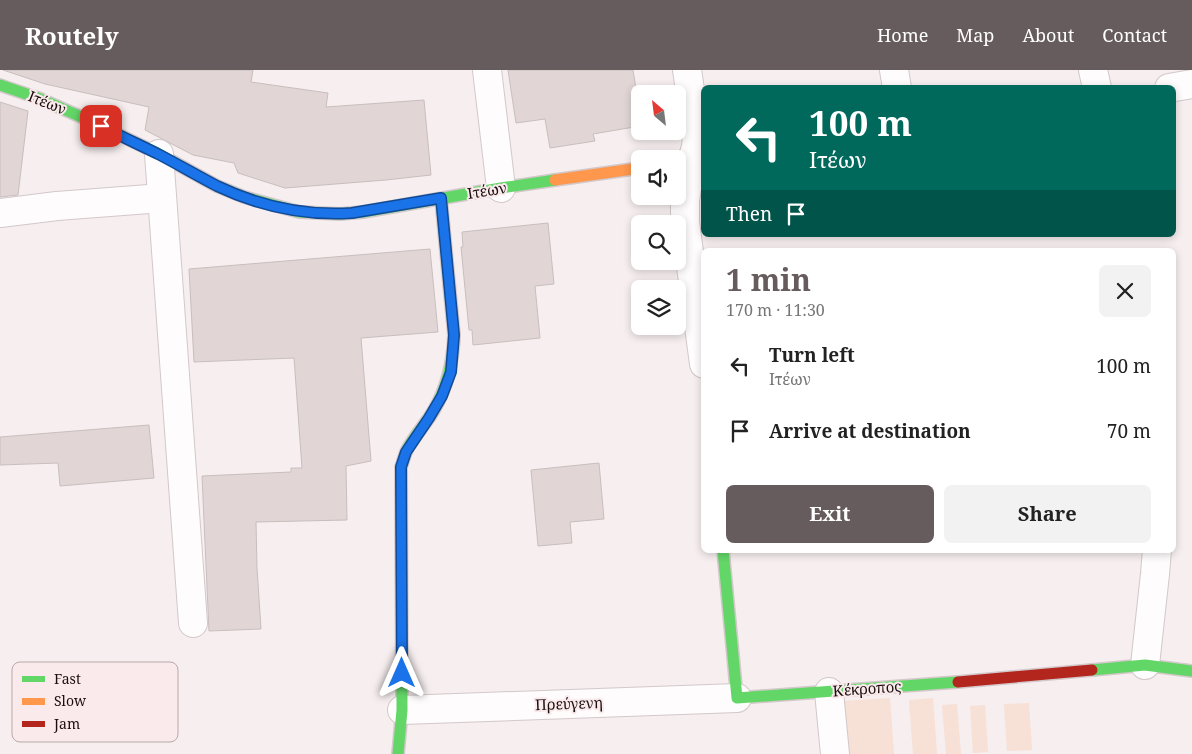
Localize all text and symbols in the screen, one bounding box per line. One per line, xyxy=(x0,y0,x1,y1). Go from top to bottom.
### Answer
text: Routely xyxy=(25,19,119,52)
text: Home xyxy=(877,23,928,47)
text: Map xyxy=(956,23,994,47)
text: About xyxy=(1022,23,1074,47)
text: Contact xyxy=(1102,23,1167,47)
street label: Ιτέων xyxy=(25,85,69,119)
north arrow xyxy=(631,85,686,140)
map controls xyxy=(631,85,686,335)
text: 100 m xyxy=(809,99,912,146)
pin xyxy=(80,105,122,147)
icon: left xyxy=(726,105,791,170)
icon: arrive xyxy=(87,112,115,140)
text: Ιτέων xyxy=(809,144,867,174)
button: sound xyxy=(631,150,686,205)
street label: Ιτέων xyxy=(466,177,508,203)
icon: arrive xyxy=(782,200,810,228)
text: Then xyxy=(726,201,772,227)
button: search xyxy=(631,215,686,270)
text: 1 min xyxy=(726,259,811,300)
button: close xyxy=(1099,265,1151,317)
button: layers xyxy=(631,280,686,335)
text: 170 m · 11:30 xyxy=(726,299,825,321)
text: Turn left xyxy=(769,342,855,368)
icon: left xyxy=(726,352,754,380)
text: 100 m xyxy=(1096,353,1151,379)
text: Ιτέων xyxy=(769,368,811,390)
icon: arrive xyxy=(726,417,754,445)
text: Arrive at destination xyxy=(769,418,971,444)
text: 70 m xyxy=(1107,418,1151,444)
button: Exit xyxy=(726,485,934,543)
button: Share xyxy=(944,485,1151,543)
position arrow xyxy=(375,646,427,698)
legend xyxy=(12,662,178,742)
text: Fast xyxy=(54,669,81,688)
street label: Κέκροπος xyxy=(832,676,902,700)
text: Slow xyxy=(54,691,87,710)
street label: Πρεύγενη xyxy=(535,692,603,714)
text: Jam xyxy=(53,714,80,733)

